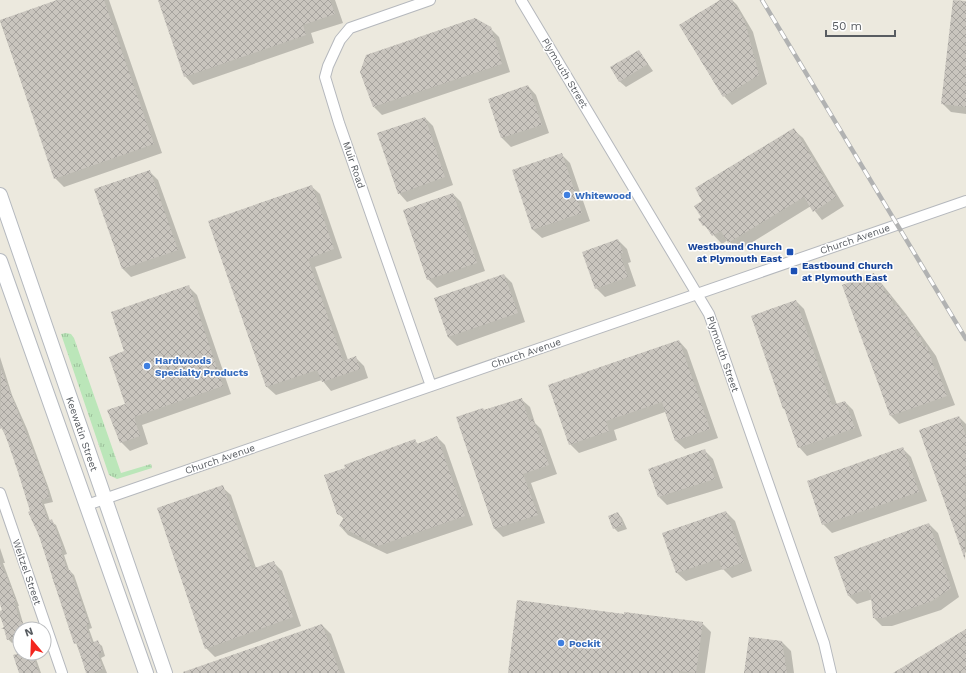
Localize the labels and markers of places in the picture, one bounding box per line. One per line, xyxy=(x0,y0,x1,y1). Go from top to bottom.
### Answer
marker: Whitewood xyxy=(562,190,572,200)
place label: Whitewood xyxy=(575,190,631,201)
place label: Westbound Church at Plymouth East xyxy=(688,241,783,264)
marker: Westbound Church at Plymouth East xyxy=(785,247,795,257)
place label: Eastbound Church at Plymouth East xyxy=(802,260,893,283)
marker: Eastbound Church at Plymouth East xyxy=(789,266,799,276)
place label: Hardwoods Specialty Products xyxy=(155,355,249,378)
marker: Hardwoods Specialty Products xyxy=(142,361,152,371)
marker: Pockit xyxy=(556,638,566,648)
place label: Pockit xyxy=(569,638,601,649)

